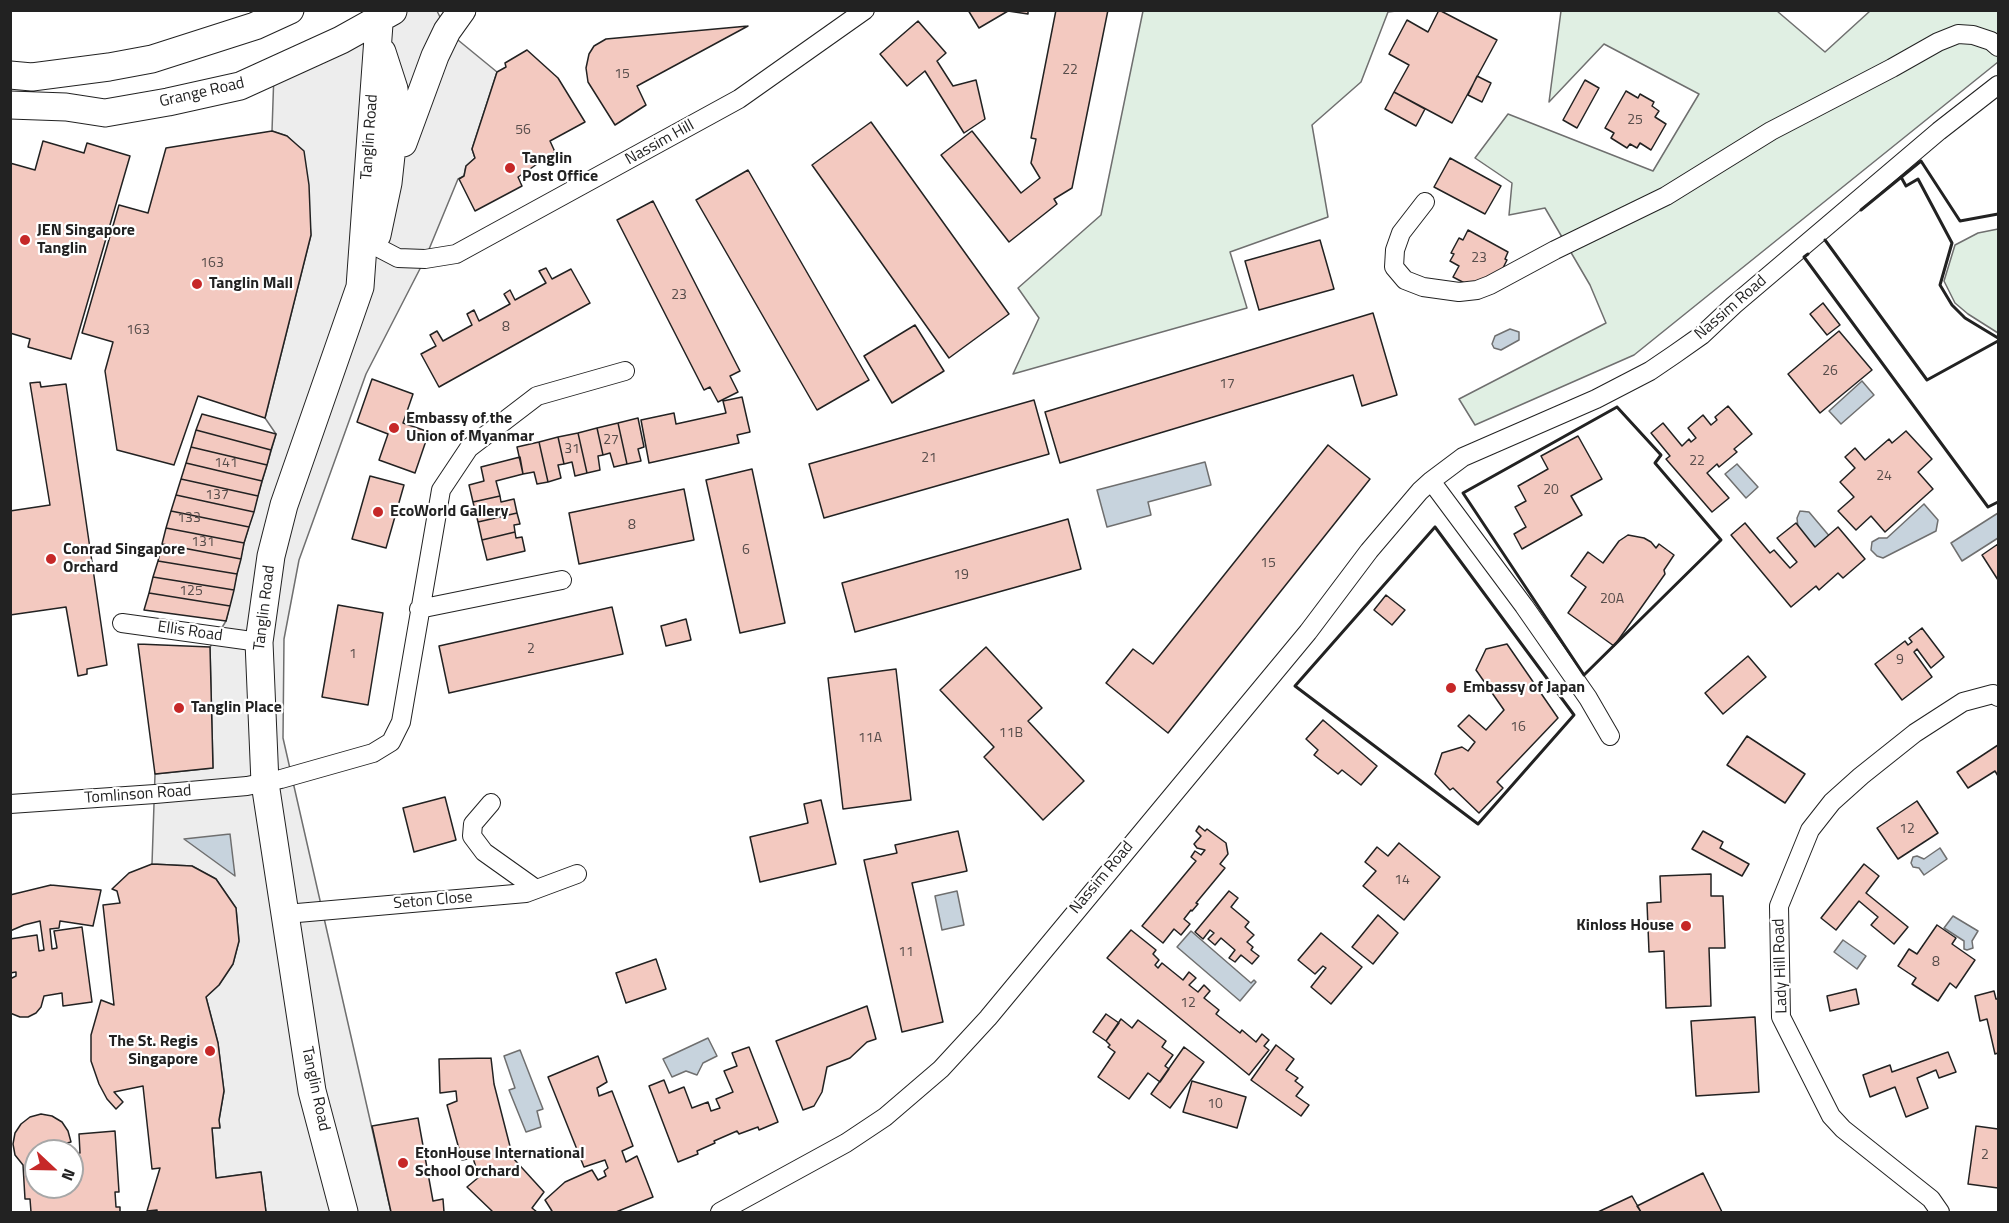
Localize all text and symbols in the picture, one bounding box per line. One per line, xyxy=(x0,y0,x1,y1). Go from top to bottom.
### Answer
house number: 22 xyxy=(1062,63,1078,79)
house number: 15 xyxy=(614,67,630,83)
street label: Grange Road xyxy=(158,74,246,112)
street label: Tanglin Road xyxy=(357,94,383,180)
house number: 25 xyxy=(1627,113,1643,129)
street label: Nassim Hill xyxy=(622,116,698,170)
house number: 56 xyxy=(515,123,531,139)
place label: Tanglin Post Office xyxy=(522,149,598,187)
marker: Tanglin Post Office xyxy=(503,161,517,175)
place label: JEN Singapore Tanglin xyxy=(37,221,135,259)
marker: JEN Singapore Tanglin xyxy=(18,233,32,247)
house number: 23 xyxy=(1471,251,1487,267)
house number: 163 xyxy=(200,256,224,272)
street label: Nassim Road xyxy=(1691,272,1771,344)
place label: Tanglin Mall xyxy=(209,274,293,294)
marker: Tanglin Mall xyxy=(190,277,204,291)
house number: 23 xyxy=(671,288,687,304)
house number: 8 xyxy=(502,320,510,336)
house number: 163 xyxy=(126,323,150,339)
house number: 26 xyxy=(1822,364,1838,380)
house number: 17 xyxy=(1219,377,1235,393)
place label: Embassy of the Union of Myanmar xyxy=(406,409,534,447)
marker: Embassy of the Union of Myanmar xyxy=(387,421,401,435)
house number: 27 xyxy=(603,433,619,449)
house number: 31 xyxy=(564,442,580,458)
house number: 21 xyxy=(921,451,937,467)
house number: 22 xyxy=(1689,454,1705,470)
house number: 141 xyxy=(214,456,238,472)
house number: 24 xyxy=(1876,469,1892,485)
house number: 20 xyxy=(1543,483,1559,499)
house number: 137 xyxy=(205,488,229,504)
place label: EcoWorld Gallery xyxy=(390,502,508,522)
marker: EcoWorld Gallery xyxy=(371,505,385,519)
house number: 133 xyxy=(177,511,201,527)
house number: 8 xyxy=(628,518,636,534)
house number: 131 xyxy=(191,535,215,551)
place label: Conrad Singapore Orchard xyxy=(63,540,185,578)
house number: 6 xyxy=(742,543,750,559)
marker: Conrad Singapore Orchard xyxy=(44,552,58,566)
house number: 15 xyxy=(1260,556,1276,572)
street label: Tanglin Road xyxy=(250,564,280,652)
house number: 19 xyxy=(953,568,969,584)
house number: 125 xyxy=(179,584,203,600)
house number: 20A xyxy=(1600,592,1624,608)
street label: Ellis Road xyxy=(156,618,224,646)
house number: 2 xyxy=(527,642,535,658)
house number: 1 xyxy=(349,647,357,663)
house number: 9 xyxy=(1896,653,1904,669)
place label: Embassy of Japan xyxy=(1463,678,1585,698)
marker: Embassy of Japan xyxy=(1444,681,1458,695)
place label: Tanglin Place xyxy=(191,698,282,718)
marker: Tanglin Place xyxy=(172,701,186,715)
house number: 16 xyxy=(1510,720,1526,736)
house number: 11B xyxy=(999,726,1023,742)
house number: 11A xyxy=(858,731,882,747)
street label: Tomlinson Road xyxy=(84,782,192,808)
house number: 12 xyxy=(1899,822,1915,838)
street label: Nassim Road xyxy=(1066,838,1138,918)
house number: 14 xyxy=(1394,873,1410,889)
street label: Seton Close xyxy=(393,888,473,914)
place label: Kinloss House xyxy=(1576,916,1674,936)
street label: Lady Hill Road xyxy=(1770,918,1792,1014)
marker: Kinloss House xyxy=(1679,919,1693,933)
house number: 11 xyxy=(898,945,914,961)
house number: 8 xyxy=(1932,955,1940,971)
house number: 12 xyxy=(1180,996,1196,1012)
place label: The St. Regis Singapore xyxy=(109,1032,198,1070)
marker: The St. Regis Singapore xyxy=(203,1044,217,1058)
street label: Tanglin Road xyxy=(297,1045,333,1133)
house number: 10 xyxy=(1207,1097,1223,1113)
north arrow xyxy=(24,1139,84,1199)
place label: EtonHouse International School Orchard xyxy=(415,1144,585,1182)
house number: 2 xyxy=(1981,1148,1989,1164)
marker: EtonHouse International School Orchard xyxy=(396,1156,410,1170)
text: N xyxy=(56,1165,82,1185)

